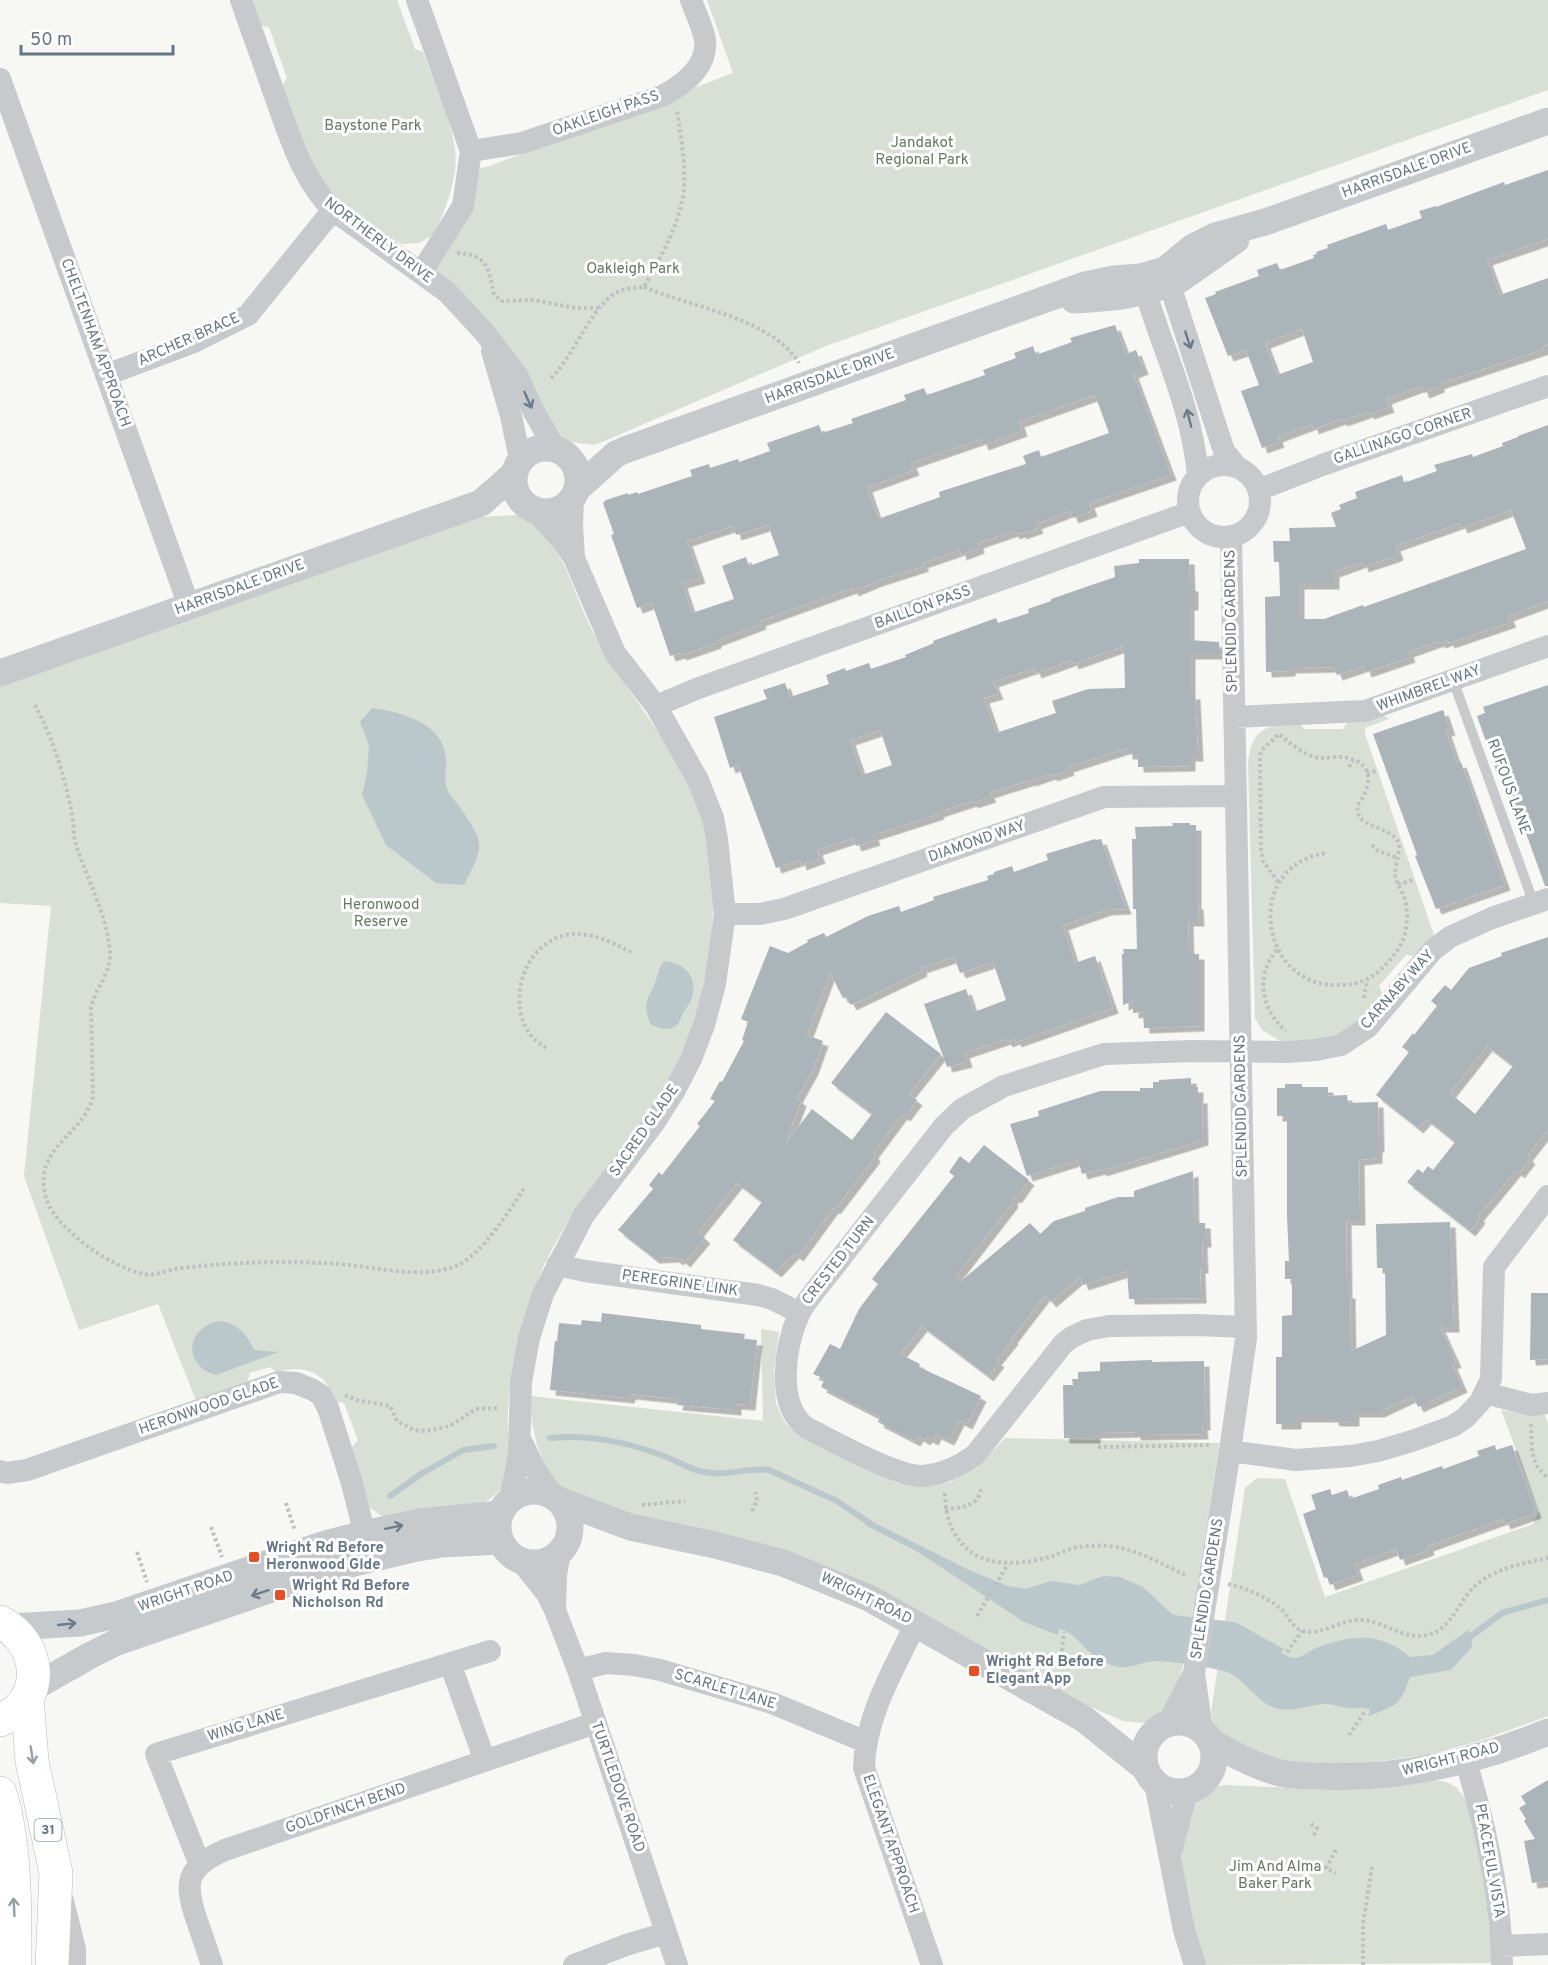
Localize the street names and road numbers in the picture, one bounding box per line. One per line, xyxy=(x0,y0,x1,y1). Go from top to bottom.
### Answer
street label: OAKLEIGH PASS xyxy=(550,87,662,141)
street label: HARRISDALE DRIVE xyxy=(1340,139,1474,203)
street label: NORTHERLY DRIVE xyxy=(320,194,436,288)
street label: CHELTENHAM APPROACH xyxy=(56,256,134,430)
street label: ARCHER BRACE xyxy=(135,309,243,371)
street label: HARRISDALE DRIVE xyxy=(763,345,897,409)
street label: GALLINAGO CORNER xyxy=(1331,404,1475,470)
street label: SPLENDID GARDENS xyxy=(1221,549,1243,693)
street label: HARRISDALE DRIVE xyxy=(173,556,307,620)
street label: BAILLON PASS xyxy=(872,582,974,634)
street label: WHIMBREL WAY xyxy=(1374,661,1484,717)
street label: RUFOUS LANE xyxy=(1482,737,1534,837)
street label: DIAMOND WAY xyxy=(926,816,1028,867)
street label: CARNABY WAY xyxy=(1357,946,1439,1034)
street label: SPLENDID GARDENS xyxy=(1231,1034,1253,1178)
street label: SACRED GLADE xyxy=(606,1081,684,1181)
street label: CRESTED TURN xyxy=(798,1213,880,1309)
street label: PEREGRINE LINK xyxy=(621,1266,740,1302)
street label: HERONWOOD GLADE xyxy=(136,1374,282,1440)
street label: SPLENDID GARDENS xyxy=(1187,1517,1229,1661)
street label: WRIGHT ROAD xyxy=(136,1567,236,1617)
street label: WRIGHT ROAD xyxy=(817,1569,915,1629)
street label: SCARLET LANE xyxy=(672,1666,778,1714)
street label: WING LANE xyxy=(205,1705,287,1747)
street label: TURTLEDOVE ROAD xyxy=(586,1719,648,1855)
street label: WRIGHT ROAD xyxy=(1400,1739,1502,1781)
street label: ELEGANT APPROACH xyxy=(857,1772,923,1916)
street label: GOLDFINCH BEND xyxy=(283,1780,409,1838)
street label: PEACEFUL VISTA xyxy=(1470,1802,1508,1920)
road number: 31 xyxy=(34,1819,62,1841)

